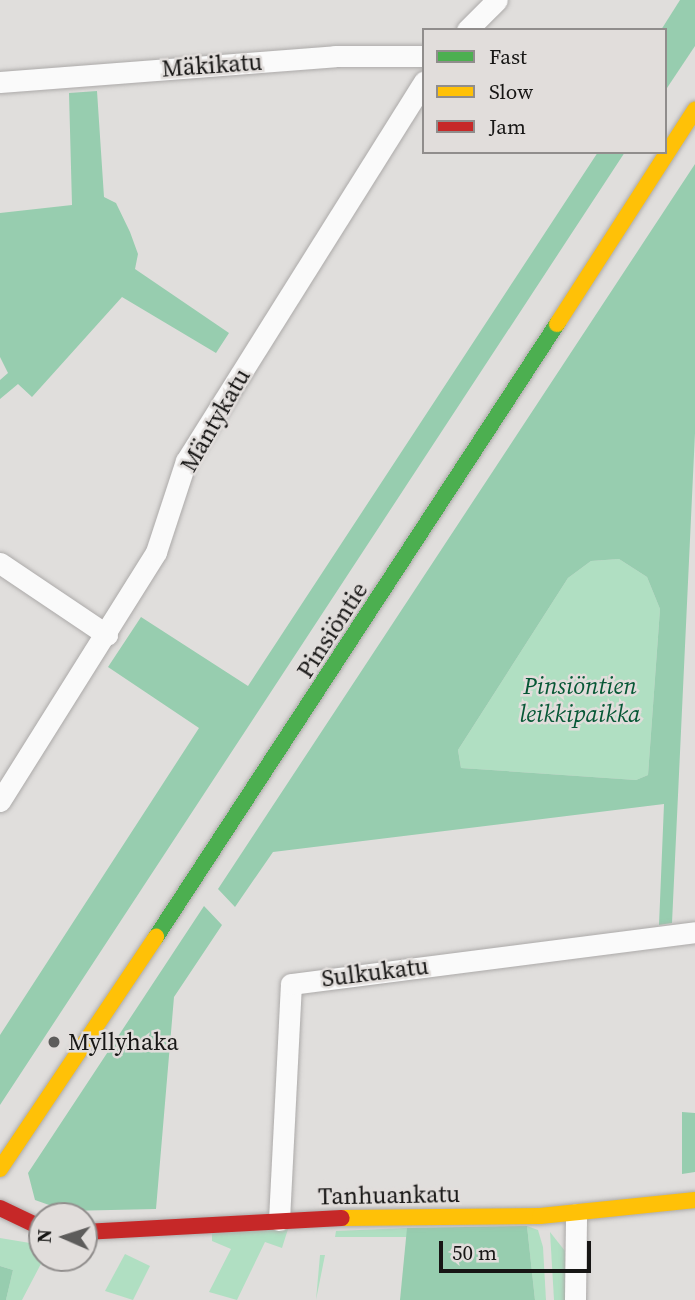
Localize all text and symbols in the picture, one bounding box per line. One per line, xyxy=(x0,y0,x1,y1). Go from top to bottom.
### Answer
legend xyxy=(422,28,667,154)
text: Fast xyxy=(489,42,527,71)
street label: Mäkikatu xyxy=(161,47,263,83)
text: Slow xyxy=(489,77,533,106)
text: Jam xyxy=(489,112,526,141)
street label: Mäntykatu xyxy=(174,363,256,477)
street label: Pinsiöntie xyxy=(290,577,374,683)
park label: Pinsiöntien leikkipaikka xyxy=(519,672,641,728)
street label: Sulkukatu xyxy=(320,951,430,993)
place label: Myllyhaka xyxy=(68,1028,179,1056)
marker: Myllyhaka xyxy=(46,1034,62,1050)
street label: Tanhuankatu xyxy=(318,1179,460,1211)
north arrow xyxy=(28,1202,98,1272)
scale bar xyxy=(443,1226,595,1270)
text: N xyxy=(31,1228,57,1244)
text: 50 m xyxy=(452,1238,497,1267)

